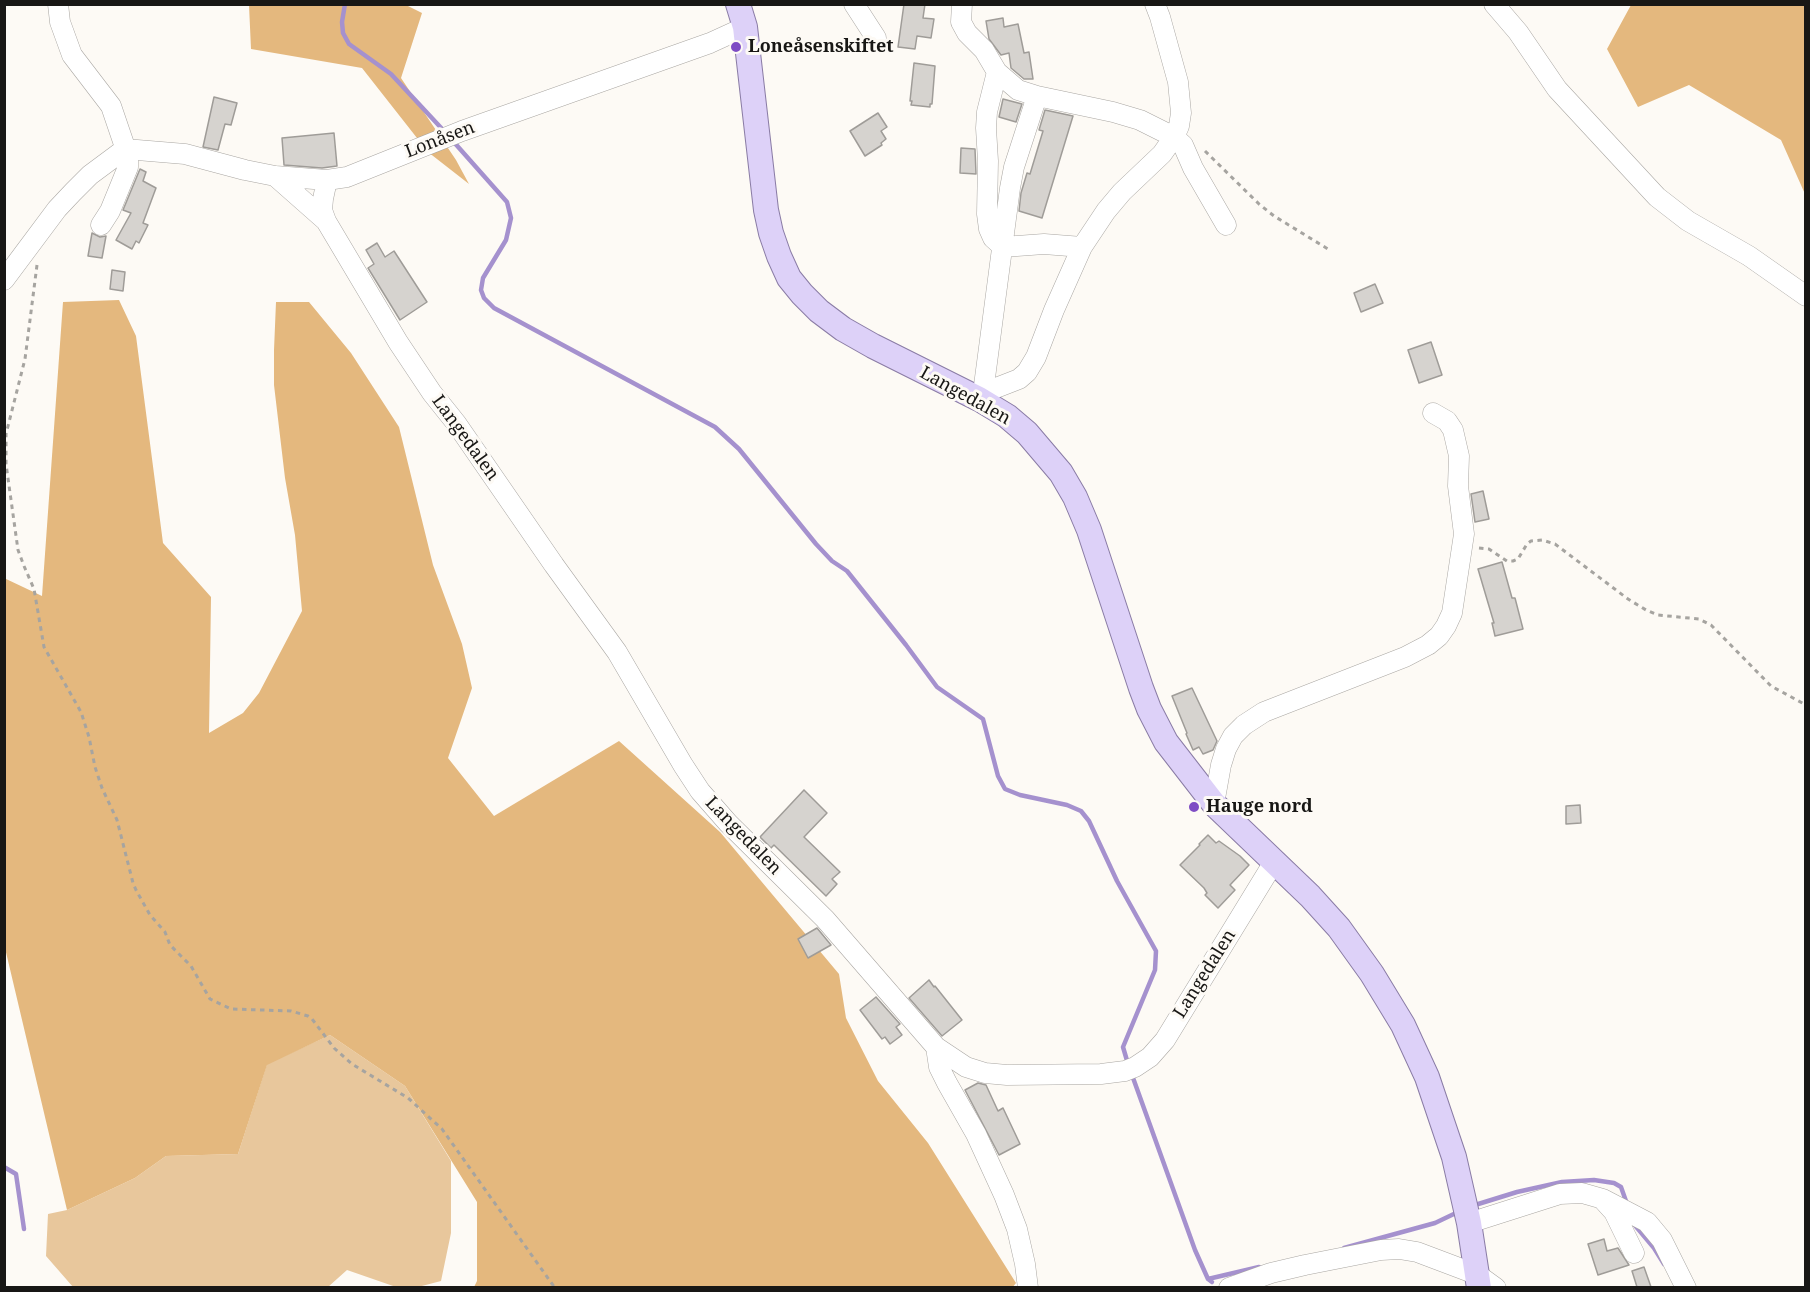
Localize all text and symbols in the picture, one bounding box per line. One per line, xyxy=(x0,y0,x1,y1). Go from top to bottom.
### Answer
place label: Loneåsenskiftet xyxy=(748,36,894,58)
marker: Loneåsenskiftet xyxy=(729,40,743,54)
street label: Lonåsen xyxy=(402,117,478,163)
street label: Langedalen xyxy=(916,362,1014,430)
street label: Langedalen xyxy=(427,391,503,485)
street label: Langedalen xyxy=(700,792,786,880)
place label: Hauge nord xyxy=(1206,796,1313,818)
marker: Hauge nord xyxy=(1187,800,1201,814)
street label: Langedalen xyxy=(1169,926,1241,1022)

